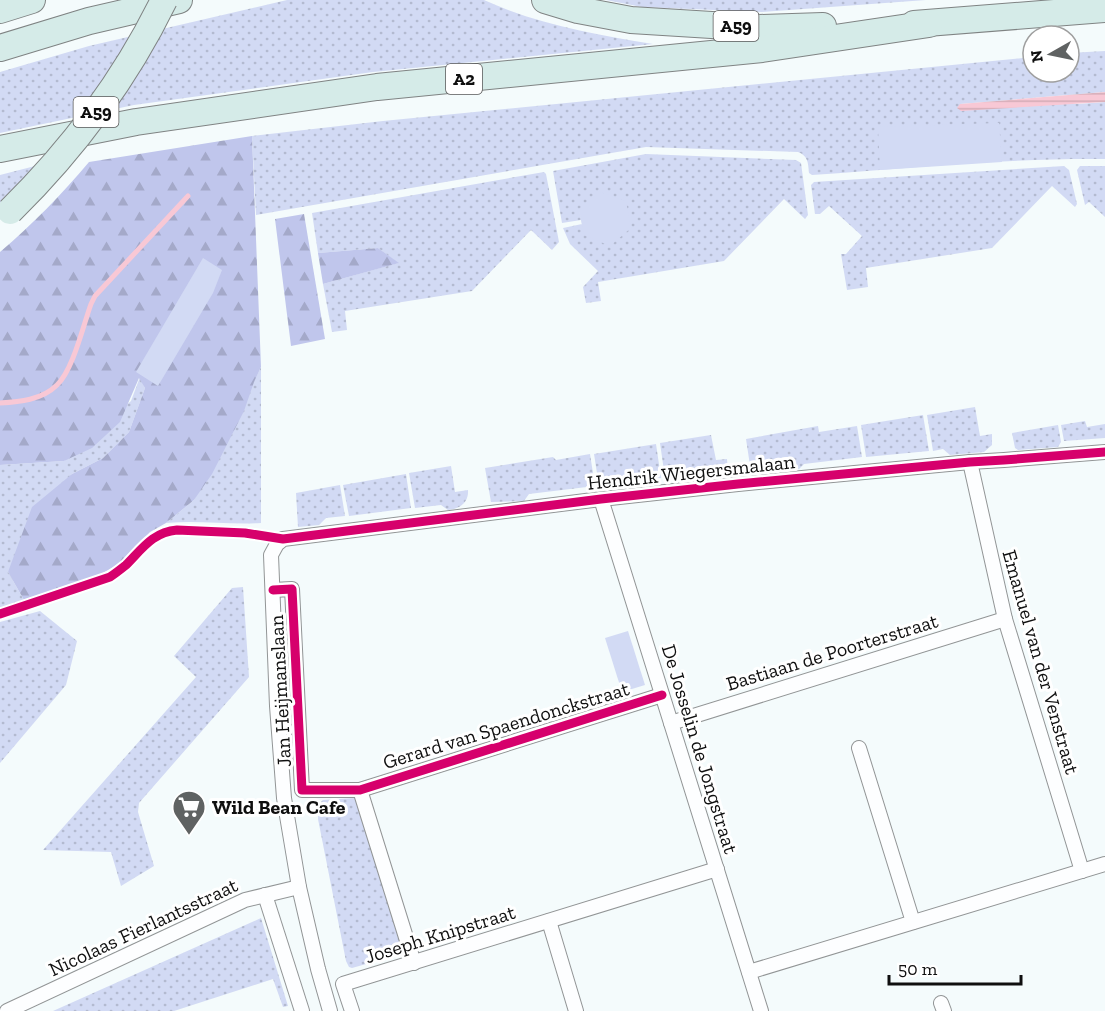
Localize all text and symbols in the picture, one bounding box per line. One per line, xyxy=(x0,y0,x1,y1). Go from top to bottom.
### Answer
road number: A59 xyxy=(714,11,758,41)
north arrow xyxy=(1021,24,1081,84)
text: N xyxy=(1026,49,1047,64)
road number: A2 xyxy=(446,64,482,94)
road number: A59 xyxy=(74,97,118,127)
street label: Hendrik Wiegersmalaan xyxy=(586,449,797,495)
street label: Emanuel van der Venstraat xyxy=(997,547,1085,777)
street label: Bastiaan de Poorterstraat xyxy=(723,608,941,696)
street label: Jan Heijmanslaan xyxy=(264,614,296,768)
street label: De Josselin de Jongstraat xyxy=(657,641,743,857)
street label: Gerard van Spaendonckstraat xyxy=(380,676,633,774)
supermarket icon: Wild Bean Cafe xyxy=(171,789,207,836)
place label: Wild Bean Cafe xyxy=(212,795,346,819)
street label: Nicolaas Fierlantsstraat xyxy=(45,872,242,981)
street label: Joseph Knipstraat xyxy=(362,900,519,968)
scale bar xyxy=(889,948,1021,986)
text: 50 m xyxy=(898,958,938,980)

